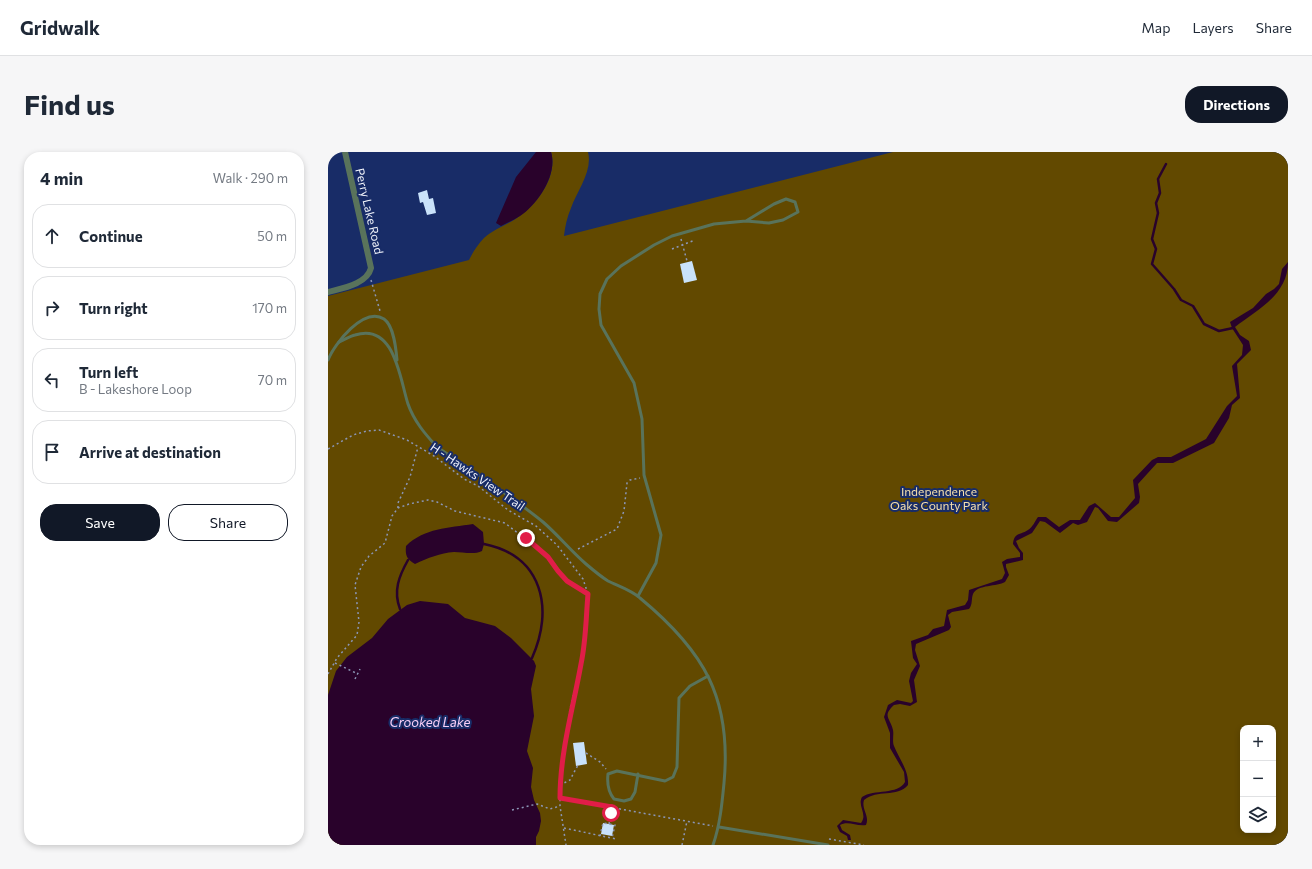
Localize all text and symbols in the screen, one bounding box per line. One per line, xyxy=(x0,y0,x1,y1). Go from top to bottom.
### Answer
text: Gridwalk xyxy=(20,16,100,39)
text: Map xyxy=(1142,19,1170,36)
text: Layers xyxy=(1192,19,1234,36)
text: Share xyxy=(1256,19,1292,36)
button: Directions xyxy=(1185,86,1288,123)
text: Find us xyxy=(24,87,115,121)
street label: Perry Lake Road xyxy=(353,167,387,255)
text: 4 min xyxy=(40,168,83,189)
text: Walk · 290 m xyxy=(213,170,288,186)
icon: ahead xyxy=(41,225,63,247)
text: Continue xyxy=(79,227,143,245)
text: 50 m xyxy=(257,228,287,244)
icon: right xyxy=(41,297,63,319)
text: Turn right xyxy=(79,299,148,317)
text: 170 m xyxy=(252,300,287,316)
text: Turn left xyxy=(79,363,138,381)
icon: left xyxy=(41,369,63,391)
text: 70 m xyxy=(258,372,287,388)
text: B - Lakeshore Loop xyxy=(79,381,192,397)
street label: H - Hawks View Trail xyxy=(428,439,528,513)
icon: arrive xyxy=(41,441,63,463)
text: Arrive at destination xyxy=(79,443,221,461)
park label: Independence Oaks County Park xyxy=(890,484,988,512)
button: Save xyxy=(40,504,160,541)
button: Share xyxy=(168,504,288,541)
route end xyxy=(517,529,535,547)
water label: Crooked Lake xyxy=(390,714,471,730)
map controls xyxy=(1240,725,1276,833)
button: + xyxy=(1240,725,1276,761)
button: − xyxy=(1240,761,1276,797)
button: layers xyxy=(1240,797,1276,833)
route start xyxy=(602,804,620,822)

